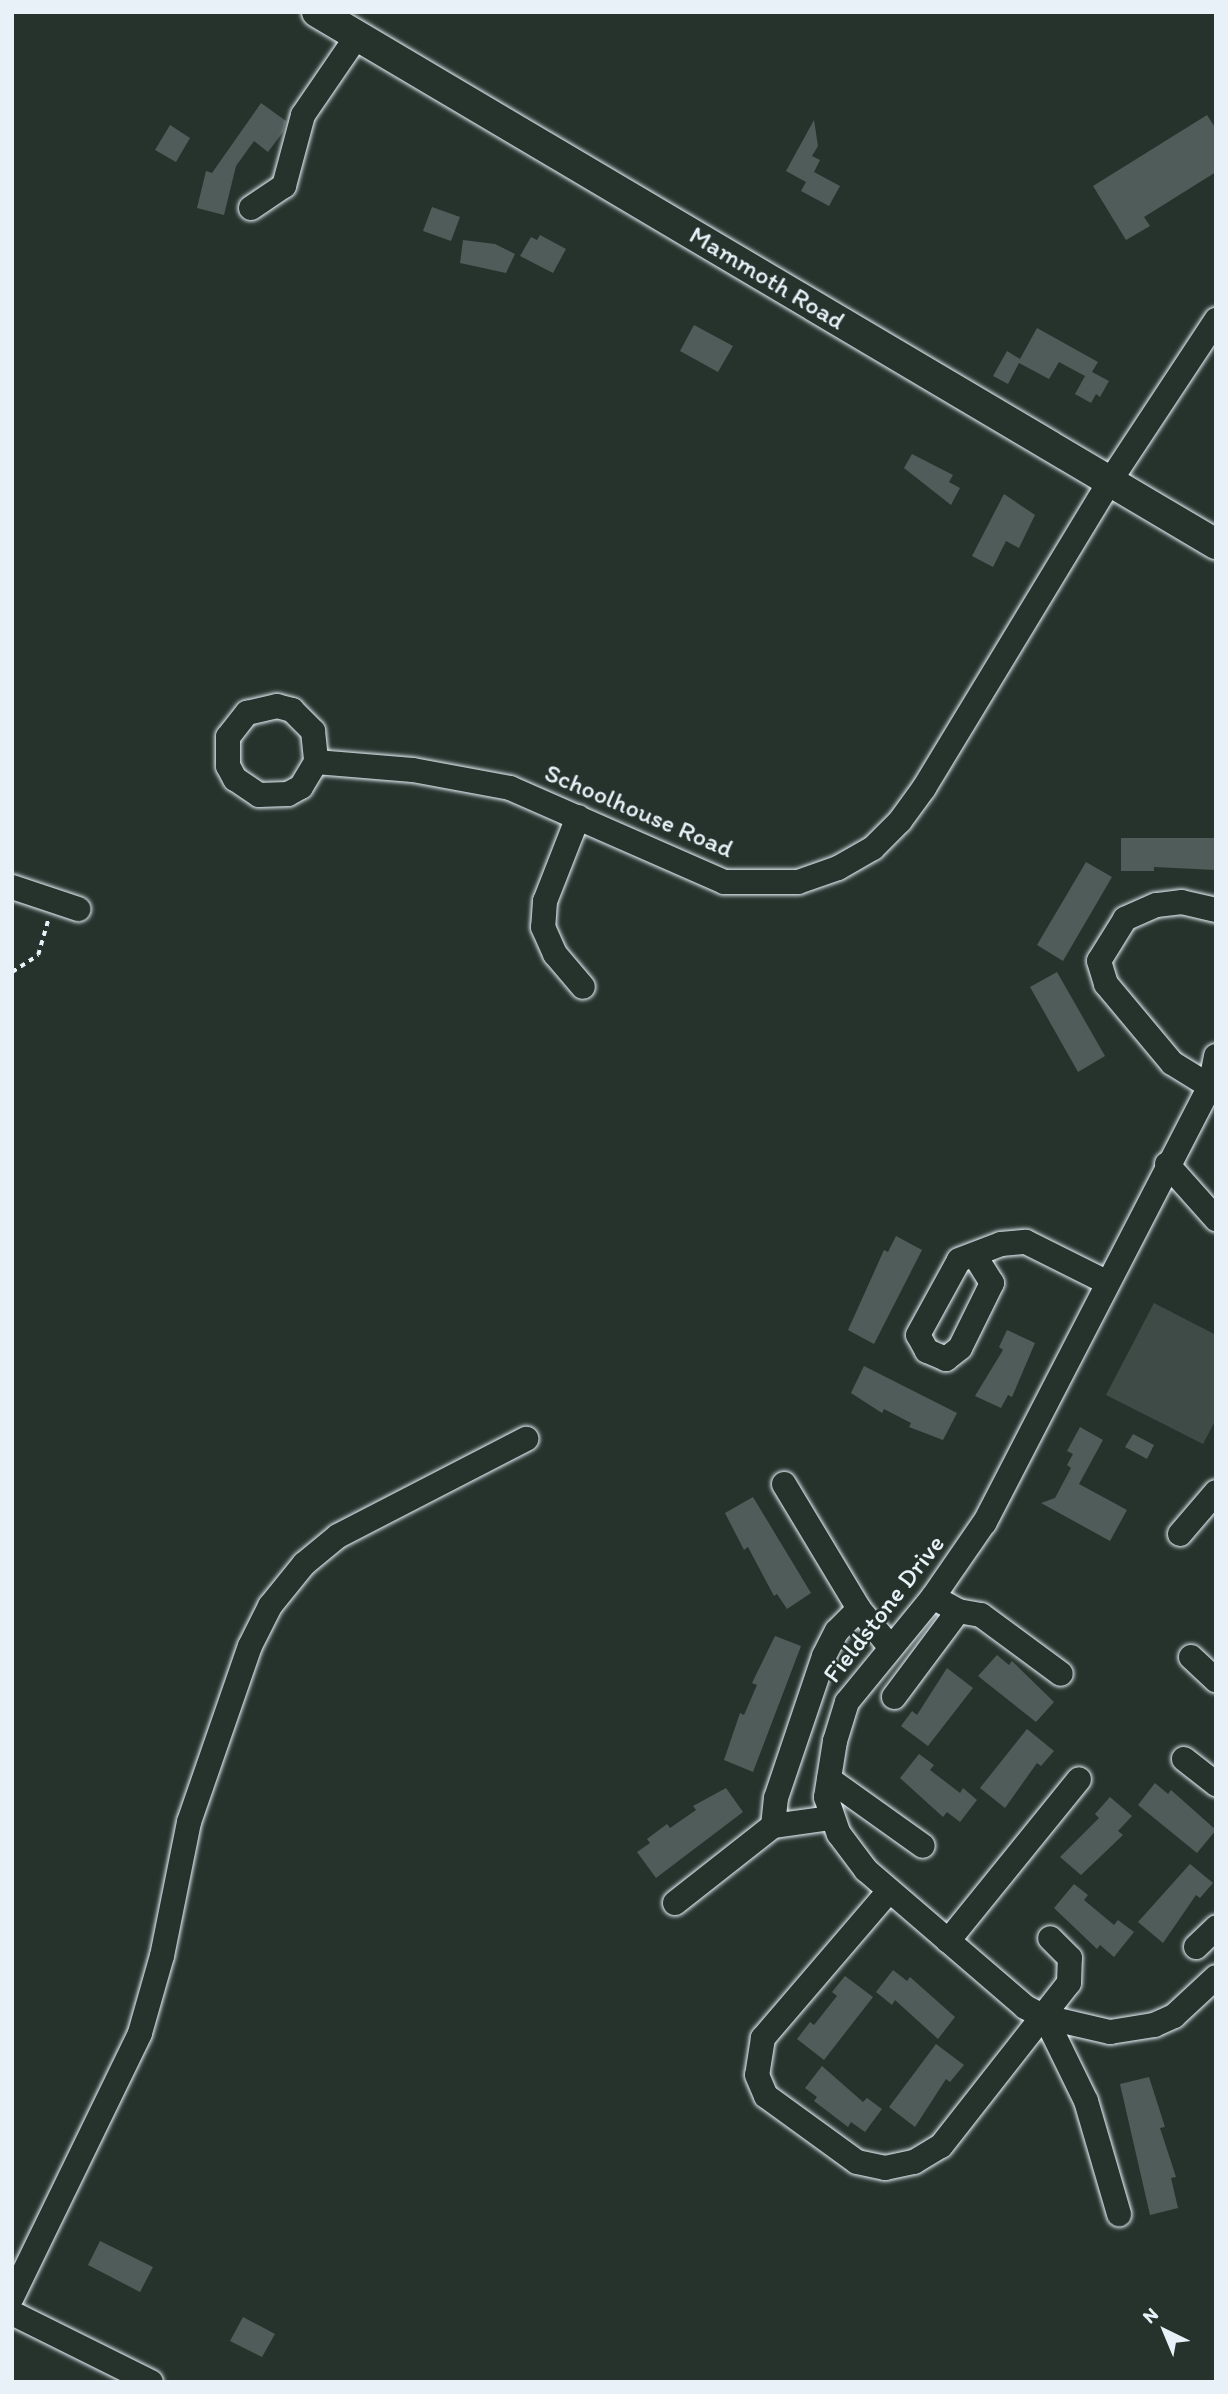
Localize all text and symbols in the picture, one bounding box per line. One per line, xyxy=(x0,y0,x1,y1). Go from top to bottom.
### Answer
street label: Mammoth Road xyxy=(684,219,850,337)
street label: Schoolhouse Road xyxy=(540,757,738,865)
street label: Fieldstone Drive xyxy=(817,1529,951,1689)
north arrow xyxy=(1130,2296,1200,2366)
text: N xyxy=(1138,2302,1163,2328)

